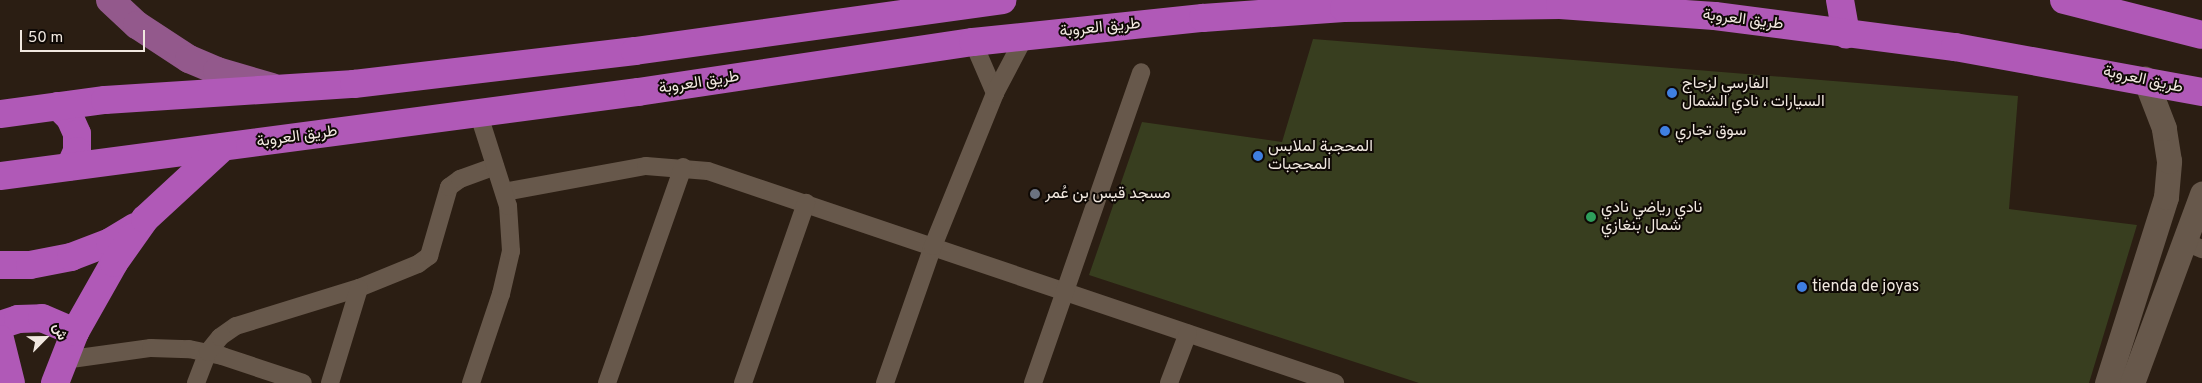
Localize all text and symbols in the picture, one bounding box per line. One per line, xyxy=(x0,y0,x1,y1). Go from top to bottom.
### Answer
street label: طريق العروبة xyxy=(1702,6,1784,34)
street label: طريق العروبة xyxy=(1059,14,1141,42)
scale bar xyxy=(22,20,148,52)
text: 50 m xyxy=(28,29,63,48)
street label: طريق العروبة xyxy=(2101,62,2185,98)
street label: طريق العروبة xyxy=(657,67,741,99)
place label: الفارسي لزجاج السيارات ، نادي الشمال xyxy=(1682,74,1825,112)
marker: الفارسي لزجاج السيارات ، نادي الشمال xyxy=(1666,87,1678,99)
place label: سوق تجاري xyxy=(1675,121,1746,141)
street label: طريق العروبة xyxy=(255,122,339,152)
marker: سوق تجاري xyxy=(1659,125,1671,137)
place label: المحجبة لملابس المحجبات xyxy=(1268,137,1373,175)
marker: المحجبة لملابس المحجبات xyxy=(1252,150,1264,162)
place label: مسجد قيس بن عُمر xyxy=(1045,184,1171,204)
marker: مسجد قيس بن عُمر xyxy=(1029,188,1041,200)
place label: نادي رياضي نادي شمال بنغازي xyxy=(1601,198,1702,236)
marker: نادي رياضي نادي شمال بنغازي xyxy=(1585,211,1597,223)
place label: tienda de joyas xyxy=(1812,277,1919,297)
marker: tienda de joyas xyxy=(1796,281,1808,293)
north arrow xyxy=(20,313,70,363)
text: ش xyxy=(48,321,70,343)

